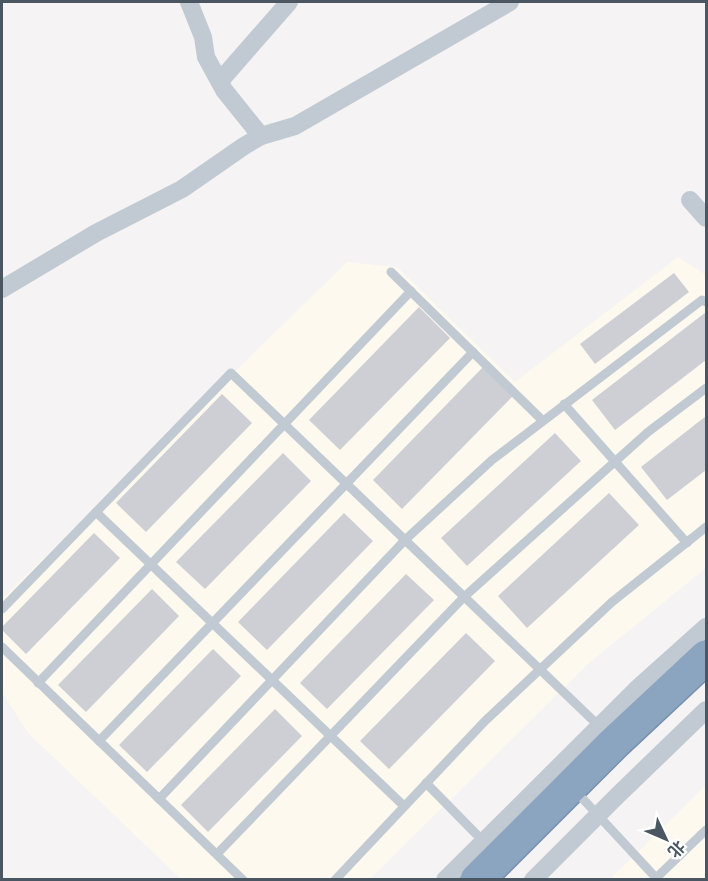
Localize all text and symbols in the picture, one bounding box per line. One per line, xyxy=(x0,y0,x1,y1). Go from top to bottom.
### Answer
north arrow xyxy=(636,809,696,869)
text: 北 xyxy=(664,837,689,861)

